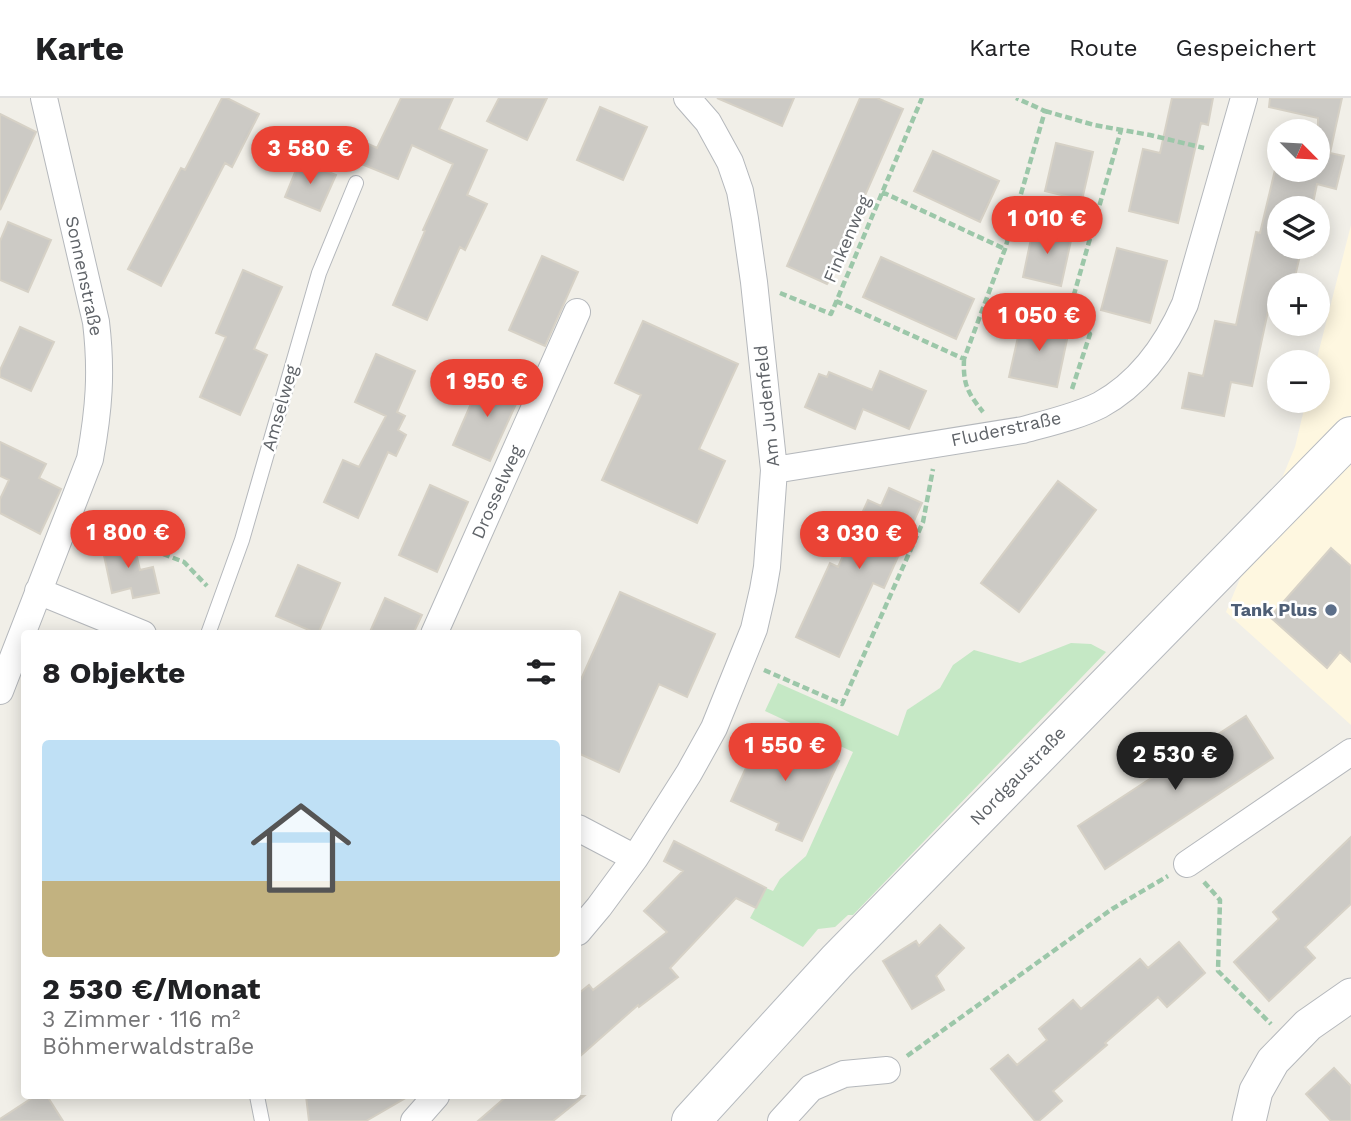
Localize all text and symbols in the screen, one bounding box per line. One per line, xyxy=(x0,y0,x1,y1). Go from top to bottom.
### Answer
text: Karte xyxy=(35,29,124,68)
text: Karte xyxy=(969,34,1031,62)
text: Route xyxy=(1069,34,1138,62)
text: Gespeichert xyxy=(1176,34,1316,62)
north arrow xyxy=(1267,119,1330,182)
map controls xyxy=(1267,119,1330,413)
pin: 3 580 € xyxy=(245,126,375,186)
text: 3 580 € xyxy=(267,135,353,162)
street label: Finkenweg xyxy=(819,192,875,286)
button: layers xyxy=(1267,196,1330,259)
pin: 1 010 € xyxy=(982,197,1112,256)
text: 1 010 € xyxy=(1008,205,1086,232)
street label: Sonnenstraße xyxy=(62,214,107,338)
button: + xyxy=(1267,273,1330,336)
pin: 1 050 € xyxy=(974,294,1104,353)
text: 1 050 € xyxy=(998,302,1080,329)
street label: Am Judenfeld xyxy=(750,344,783,468)
button: − xyxy=(1267,350,1330,413)
pin: 1 950 € xyxy=(422,360,552,419)
street label: Amselweg xyxy=(257,362,302,453)
text: 1 950 € xyxy=(446,368,528,395)
street label: Fluderstraße xyxy=(949,407,1063,450)
street label: Drosselweg xyxy=(467,441,527,542)
pin: 1 800 € xyxy=(63,510,193,570)
pin: 3 030 € xyxy=(794,512,924,571)
text: 1 800 € xyxy=(86,519,170,546)
text: 3 030 € xyxy=(816,520,902,547)
place label: Tank Plus xyxy=(1231,599,1317,620)
marker: Tank Plus xyxy=(1323,602,1339,618)
icon: filters xyxy=(522,653,560,691)
text: 8 Objekte xyxy=(42,655,186,690)
street label: Nordgaustraße xyxy=(965,722,1070,829)
pin: 1 550 € xyxy=(720,724,850,783)
text: 1 550 € xyxy=(745,732,825,759)
pin: 2 530 € xyxy=(1110,732,1240,792)
text: 2 530 € xyxy=(1133,741,1217,768)
icon: home xyxy=(238,785,364,911)
text: 2 530 €/Monat xyxy=(42,971,260,1006)
text: 3 Zimmer · 116 m² xyxy=(42,1006,240,1033)
text: Böhmerwaldstraße xyxy=(42,1033,254,1060)

